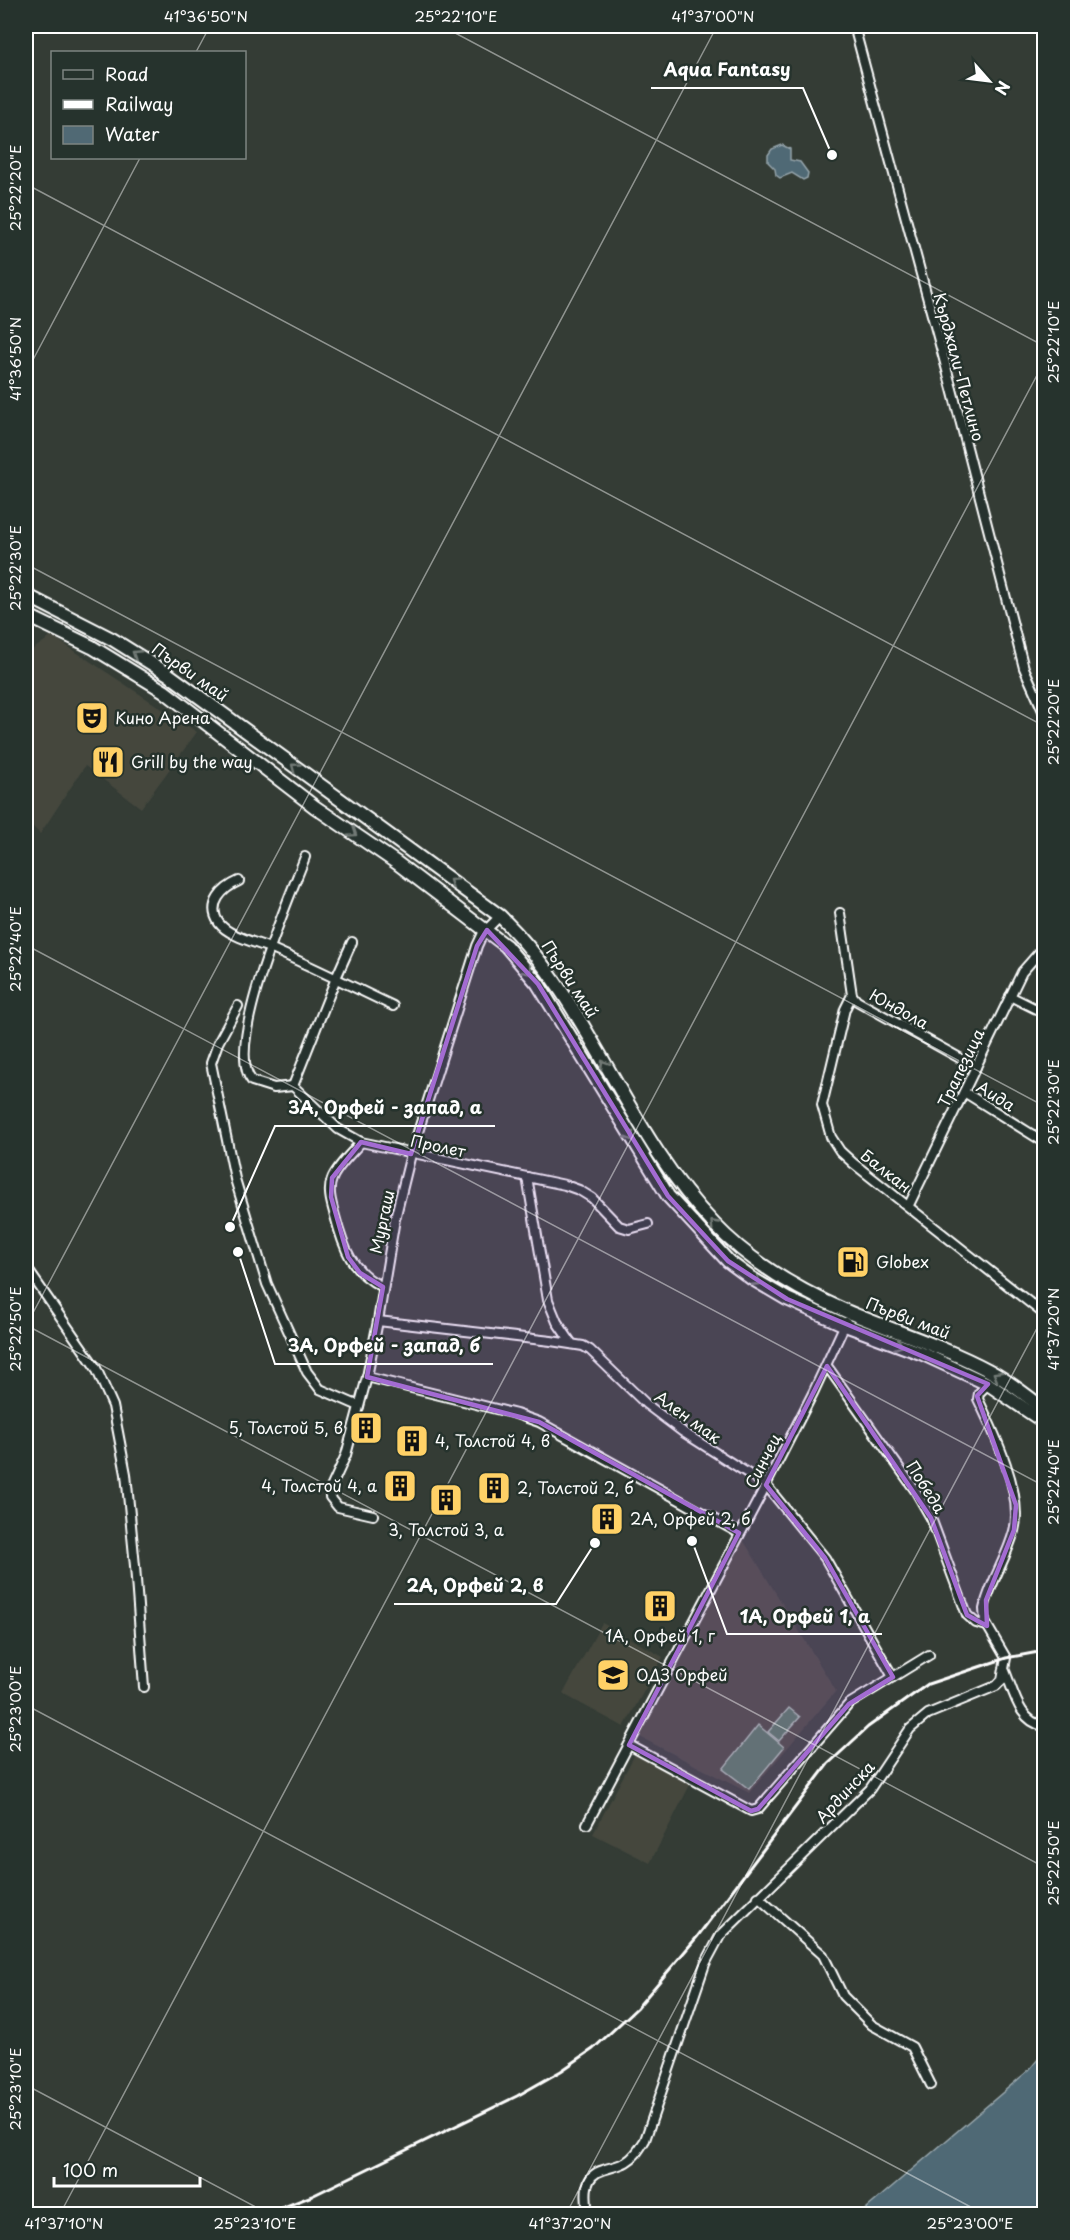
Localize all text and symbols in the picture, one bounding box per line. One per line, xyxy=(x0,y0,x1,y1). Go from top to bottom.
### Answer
text: 41°36'50"N xyxy=(164,4,248,27)
text: 25°22'10"E xyxy=(415,4,497,27)
text: 41°37'00"N xyxy=(671,4,755,27)
legend xyxy=(51,51,246,159)
north arrow xyxy=(959,51,1019,111)
callout: Aqua Fantasy xyxy=(651,52,803,88)
text: Aqua Fantasy xyxy=(662,55,791,82)
text: Road xyxy=(105,60,149,87)
text: N xyxy=(990,77,1017,100)
text: Railway xyxy=(105,90,173,117)
text: Water xyxy=(105,120,160,147)
text: 25°22'20"E xyxy=(3,145,26,231)
street label: Кърджали-Петлино xyxy=(929,290,991,444)
text: 25°22'10"E xyxy=(1041,301,1064,383)
text: 41°36'50"N xyxy=(3,317,26,401)
text: 25°22'30"E xyxy=(3,525,26,611)
street label: Първи май xyxy=(148,636,234,706)
one-way arrow xyxy=(132,650,143,661)
text: 25°22'20"E xyxy=(1041,679,1064,765)
theatre icon: Кино Арена xyxy=(74,700,110,736)
place label: Кино Арена xyxy=(115,705,210,729)
restaurant icon: Grill by the way xyxy=(90,744,126,780)
place label: Grill by the way xyxy=(131,749,253,773)
one-way arrow xyxy=(290,763,301,774)
one-way arrow xyxy=(346,826,357,837)
one-way arrow xyxy=(448,878,459,889)
text: 25°22'40"E xyxy=(3,906,26,992)
street label: Първи май xyxy=(537,935,605,1022)
one-way arrow xyxy=(520,964,531,975)
street label: Юндола xyxy=(866,982,933,1034)
street label: Трапезица xyxy=(931,1024,989,1111)
text: 25°22'30"E xyxy=(1041,1059,1064,1145)
one-way arrow xyxy=(600,1060,612,1070)
street label: Аида xyxy=(973,1074,1020,1116)
callout: 3А, Орфей - запад, а xyxy=(275,1090,495,1126)
text: 3А, Орфей - запад, а xyxy=(288,1093,482,1120)
street label: Пролет xyxy=(408,1127,468,1163)
one-way arrow xyxy=(623,1131,635,1141)
street label: Балкан xyxy=(856,1143,917,1198)
street label: Мургаш xyxy=(363,1188,399,1256)
one-way arrow xyxy=(711,1221,722,1232)
fuel station icon: Globex xyxy=(835,1244,871,1280)
place label: Globex xyxy=(876,1249,929,1273)
one-way arrow xyxy=(751,1275,762,1286)
text: 25°22'50"E xyxy=(3,1286,26,1372)
text: 41°37'20"N xyxy=(1041,1288,1064,1370)
street label: Първи май xyxy=(863,1290,954,1344)
callout: 3А, Орфей - запад, б xyxy=(275,1328,493,1364)
text: 3А, Орфей - запад, б xyxy=(288,1331,481,1358)
one-way arrow xyxy=(894,1338,904,1351)
one-way arrow xyxy=(993,1371,1003,1382)
street label: Ален мак xyxy=(650,1384,727,1449)
building icon: 5, Толстой 5, в xyxy=(348,1410,384,1446)
place label: 5, Толстой 5, в xyxy=(228,1415,343,1439)
building icon: 4, Толстой 4, в xyxy=(394,1423,430,1459)
place label: 4, Толстой 4, в xyxy=(435,1428,550,1452)
street label: Синчец xyxy=(738,1429,786,1492)
text: 25°22'40"E xyxy=(1041,1439,1064,1525)
street label: Победа xyxy=(901,1455,953,1518)
building icon: 4, Толстой 4, а xyxy=(382,1468,418,1504)
building icon: 2, Толстой 2, б xyxy=(476,1470,512,1506)
place label: 4, Толстой 4, а xyxy=(261,1473,377,1497)
place label: 2, Толстой 2, б xyxy=(517,1475,634,1499)
building icon: 3, Толстой 3, а xyxy=(428,1482,464,1518)
building icon: 2А, Орфей 2, б xyxy=(589,1501,625,1537)
place label: 2А, Орфей 2, б xyxy=(630,1506,751,1530)
place label: 3, Толстой 3, а xyxy=(388,1517,504,1541)
callout: 2А, Орфей 2, в xyxy=(394,1568,556,1604)
text: 2А, Орфей 2, в xyxy=(406,1571,544,1598)
building icon: 1А, Орфей 1, г xyxy=(642,1588,678,1624)
callout: 1А, Орфей 1, а xyxy=(727,1598,882,1634)
text: 1А, Орфей 1, а xyxy=(740,1602,870,1629)
place label: 1А, Орфей 1, г xyxy=(605,1623,716,1647)
school or university icon: ОДЗ Орфей xyxy=(595,1657,631,1693)
place label: ОДЗ Орфей xyxy=(636,1662,728,1686)
text: 25°23'00"E xyxy=(3,1665,26,1753)
street label: Ардинска xyxy=(809,1755,880,1828)
text: 25°22'50"E xyxy=(1041,1820,1064,1906)
text: 25°23'10"E xyxy=(3,2047,26,2131)
scale bar xyxy=(54,2150,200,2188)
text: 100 m xyxy=(63,2156,118,2183)
text: 41°37'10"N xyxy=(24,2211,104,2234)
text: 25°23'10"E xyxy=(213,2211,297,2234)
text: 41°37'20"N xyxy=(529,2211,611,2234)
text: 25°23'00"E xyxy=(926,2211,1014,2234)

